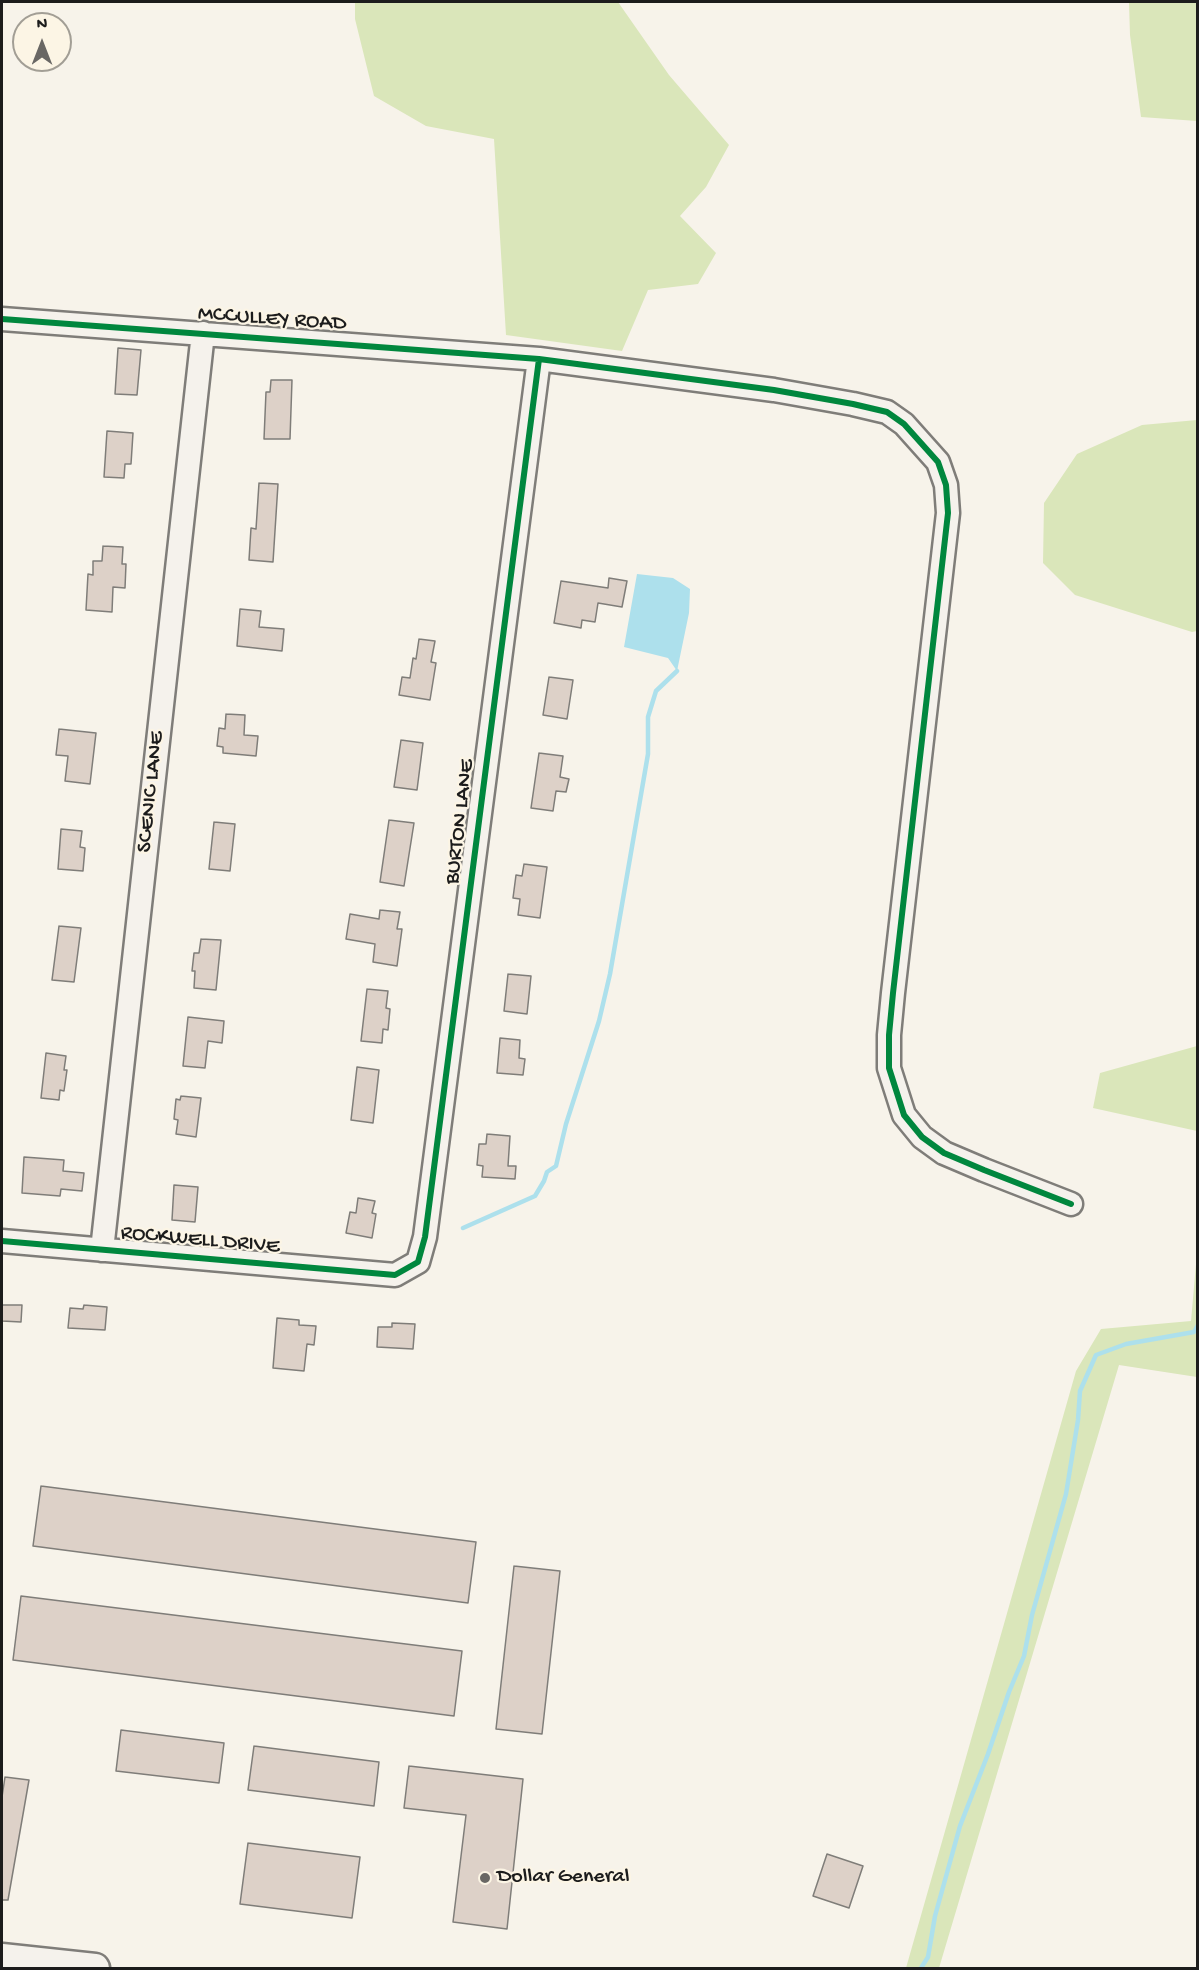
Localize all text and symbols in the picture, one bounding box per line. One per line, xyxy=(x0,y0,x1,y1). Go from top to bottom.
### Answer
north arrow xyxy=(12,12,72,72)
text: N xyxy=(37,16,47,35)
street label: MCCULLEY ROAD xyxy=(197,302,347,338)
street label: SCENIC LANE xyxy=(133,730,171,854)
street label: BURTON LANE xyxy=(440,758,482,886)
street label: ROCKWELL DRIVE xyxy=(119,1221,281,1261)
place label: Dollar General xyxy=(497,1865,630,1891)
marker: Dollar General xyxy=(478,1871,492,1885)

